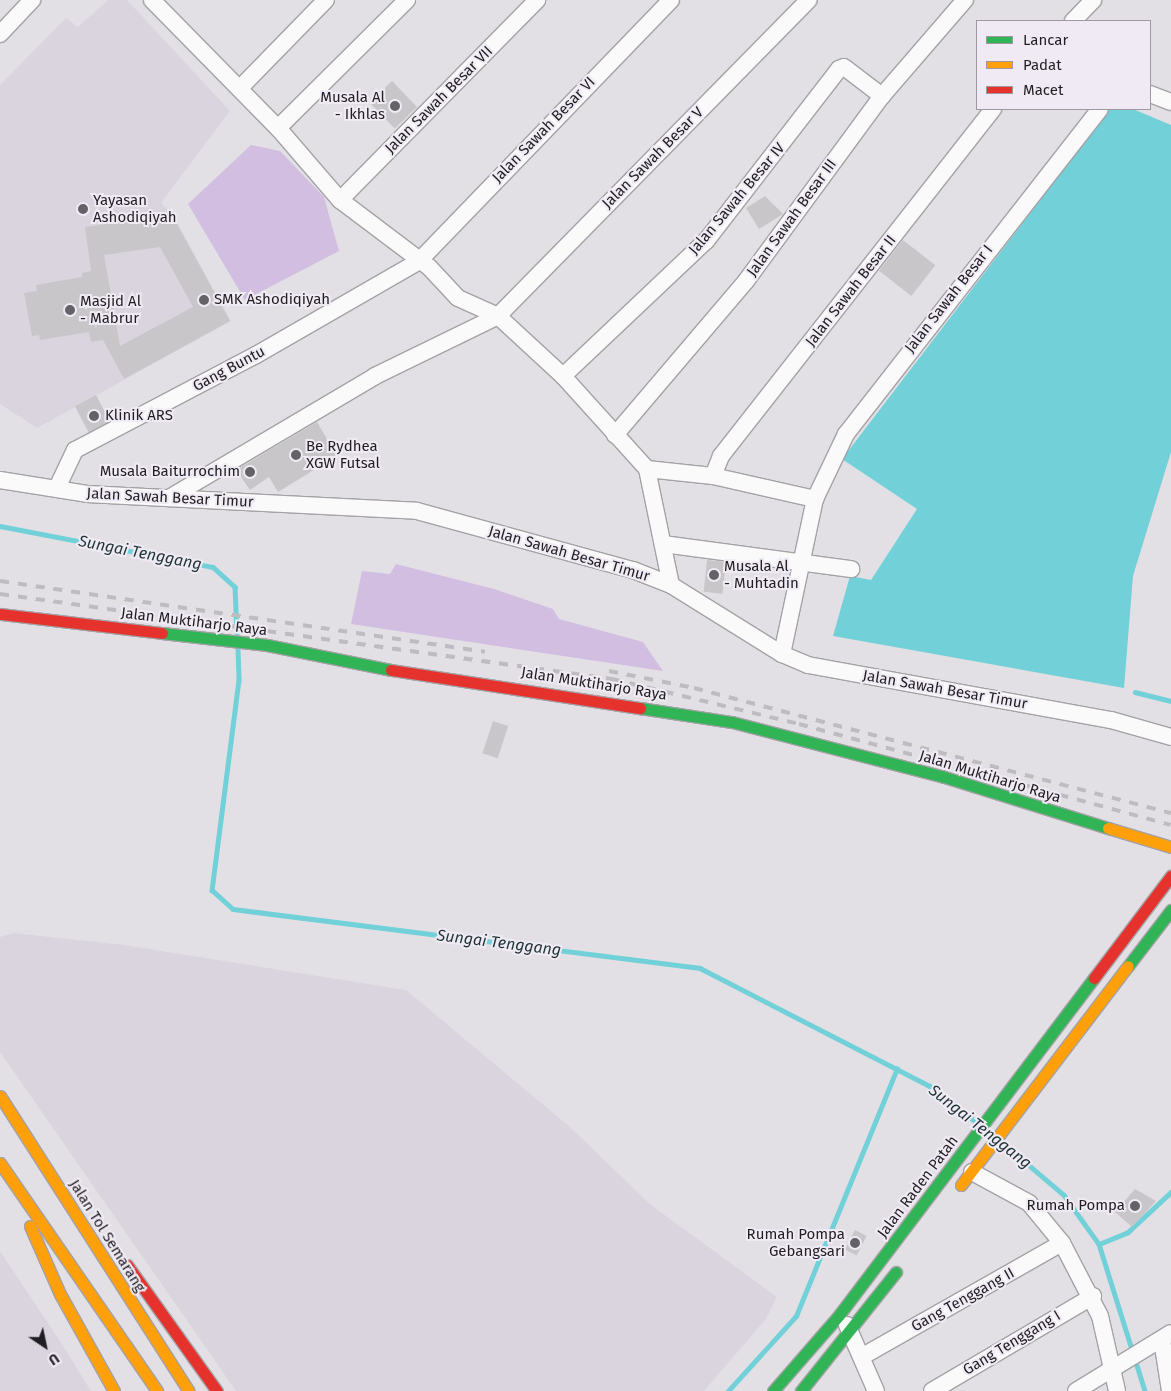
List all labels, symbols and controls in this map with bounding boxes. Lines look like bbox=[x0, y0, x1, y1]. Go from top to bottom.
legend bbox=[976, 20, 1151, 110]
text: Lancar bbox=[1023, 31, 1068, 49]
street label: Jalan Sawah Besar VII bbox=[381, 42, 497, 158]
text: Padat bbox=[1023, 56, 1062, 74]
street label: Jalan Sawah Besar VI bbox=[489, 73, 599, 187]
text: Macet bbox=[1023, 81, 1063, 99]
place label: Musala Al - Ikhlas bbox=[320, 88, 385, 123]
marker: Musala Al - Ikhlas bbox=[389, 100, 401, 112]
street label: Jalan Sawah Besar V bbox=[599, 104, 707, 212]
street label: Jalan Sawah Besar IV bbox=[685, 139, 789, 259]
street label: Jalan Sawah Besar III bbox=[743, 156, 841, 280]
place label: Yayasan Ashodiqiyah bbox=[93, 191, 177, 226]
marker: Yayasan Ashodiqiyah bbox=[77, 203, 89, 215]
street label: Jalan Sawah Besar II bbox=[802, 232, 900, 350]
street label: Jalan Sawah Besar I bbox=[901, 241, 997, 357]
place label: SMK Ashodiqiyah bbox=[214, 291, 330, 309]
place label: Masjid Al - Mabrur bbox=[80, 292, 141, 327]
marker: SMK Ashodiqiyah bbox=[198, 294, 210, 306]
marker: Masjid Al - Mabrur bbox=[64, 304, 76, 316]
street label: Gang Buntu bbox=[190, 343, 268, 395]
place label: Klinik ARS bbox=[105, 407, 173, 425]
marker: Klinik ARS bbox=[87, 409, 101, 423]
place label: Be Rydhea XGW Futsal bbox=[306, 437, 380, 472]
marker: Be Rydhea XGW Futsal bbox=[290, 449, 302, 461]
place label: Musala Baiturrochim bbox=[100, 463, 240, 481]
marker: Musala Baiturrochim bbox=[244, 466, 256, 478]
street label: Jalan Sawah Besar Timur bbox=[86, 485, 254, 511]
street label: Jalan Sawah Besar Timur bbox=[486, 522, 652, 586]
water label: Sungai Tenggang bbox=[77, 532, 203, 574]
place label: Musala Al - Muhtadin bbox=[724, 557, 799, 592]
marker: Musala Al - Muhtadin bbox=[708, 569, 720, 581]
street label: Jalan Muktiharjo Raya bbox=[120, 604, 268, 640]
street label: Jalan Muktiharjo Raya bbox=[520, 664, 668, 704]
street label: Jalan Sawah Besar Timur bbox=[861, 667, 1029, 713]
street label: Jalan Muktiharjo Raya bbox=[917, 747, 1063, 807]
water label: Sungai Tenggang bbox=[436, 926, 562, 960]
water label: Sungai Tenggang bbox=[925, 1081, 1035, 1173]
street label: Jalan Raden Patah bbox=[874, 1132, 962, 1242]
street label: Jalan Tol Semarang bbox=[65, 1176, 149, 1296]
place label: Rumah Pompa bbox=[1027, 1197, 1125, 1215]
marker: Rumah Pompa bbox=[1129, 1200, 1141, 1212]
place label: Rumah Pompa Gebangsari bbox=[747, 1225, 845, 1260]
marker: Rumah Pompa Gebangsari bbox=[849, 1237, 861, 1249]
street label: Gang Tenggang II bbox=[908, 1264, 1018, 1336]
street label: Gang Tenggang I bbox=[960, 1307, 1064, 1379]
north arrow bbox=[20, 1321, 70, 1371]
text: U bbox=[45, 1349, 62, 1368]

